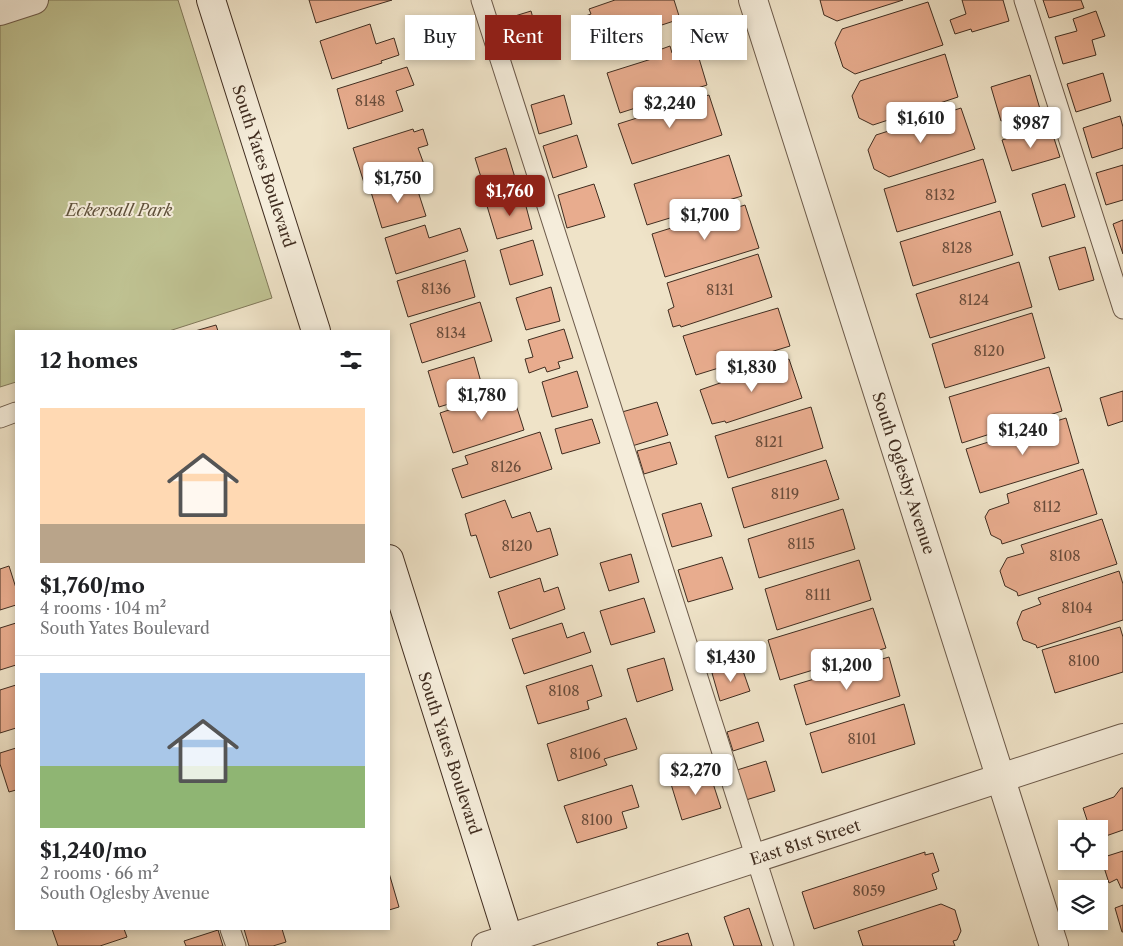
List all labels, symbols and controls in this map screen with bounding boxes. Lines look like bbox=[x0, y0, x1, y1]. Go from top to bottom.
chip: Buy bbox=[405, 15, 475, 60]
chip: Rent bbox=[485, 15, 561, 60]
chip: Filters bbox=[571, 15, 662, 60]
chip: New bbox=[672, 15, 747, 60]
street label: South Yates Boulevard bbox=[228, 82, 300, 250]
pin: $2,240 bbox=[629, 86, 711, 129]
house number: 8148 bbox=[355, 92, 385, 110]
text: $2,240 bbox=[644, 93, 696, 113]
pin: $1,610 bbox=[880, 102, 962, 144]
pin: $987 bbox=[1001, 106, 1061, 149]
text: $1,610 bbox=[897, 108, 945, 128]
text: $987 bbox=[1013, 113, 1049, 133]
pin: $1,750 bbox=[357, 162, 439, 204]
text: $1,750 bbox=[374, 168, 422, 188]
pin: $1,760 bbox=[469, 174, 551, 217]
text: $1,760 bbox=[486, 181, 534, 201]
house number: 8132 bbox=[925, 186, 955, 204]
pin: $1,700 bbox=[664, 198, 746, 241]
park label: Eckersall Park bbox=[64, 200, 173, 220]
text: $1,700 bbox=[680, 205, 730, 225]
house number: 8128 bbox=[942, 239, 972, 257]
house number: 8136 bbox=[421, 280, 451, 298]
house number: 8131 bbox=[706, 281, 734, 299]
house number: 8124 bbox=[959, 291, 989, 309]
house number: 8134 bbox=[436, 324, 466, 342]
house number: 8120 bbox=[973, 342, 1005, 360]
icon: filters bbox=[337, 346, 365, 374]
text: 12 homes bbox=[40, 348, 138, 373]
pin: $1,830 bbox=[711, 350, 793, 393]
text: $1,830 bbox=[727, 357, 777, 377]
pin: $1,780 bbox=[441, 378, 523, 421]
text: $1,780 bbox=[458, 385, 506, 405]
street label: South Oglesby Avenue bbox=[868, 389, 940, 557]
pin: $1,240 bbox=[982, 414, 1064, 456]
text: $1,240 bbox=[998, 420, 1048, 440]
house number: 8121 bbox=[755, 433, 783, 451]
icon: home bbox=[158, 440, 248, 530]
house number: 8126 bbox=[491, 458, 521, 476]
house number: 8119 bbox=[771, 485, 799, 503]
house number: 8112 bbox=[1033, 498, 1061, 516]
house number: 8115 bbox=[787, 535, 815, 553]
house number: 8120 bbox=[501, 537, 533, 555]
house number: 8108 bbox=[1049, 547, 1081, 565]
text: $1,760/mo bbox=[40, 573, 145, 598]
house number: 8111 bbox=[805, 586, 831, 604]
text: 4 rooms · 104 m² bbox=[40, 598, 166, 618]
house number: 8104 bbox=[1061, 599, 1093, 617]
text: South Yates Boulevard bbox=[40, 618, 210, 638]
pin: $1,430 bbox=[690, 640, 772, 683]
text: $1,430 bbox=[706, 647, 756, 667]
pin: $1,200 bbox=[806, 648, 888, 691]
house number: 8100 bbox=[1068, 652, 1100, 670]
text: $1,200 bbox=[822, 655, 872, 675]
street label: South Yates Boulevard bbox=[414, 669, 486, 837]
house number: 8108 bbox=[548, 682, 580, 700]
icon: home bbox=[158, 706, 248, 796]
house number: 8101 bbox=[848, 730, 877, 748]
house number: 8106 bbox=[569, 745, 601, 763]
pin: $2,270 bbox=[655, 754, 737, 796]
text: $2,270 bbox=[671, 760, 721, 780]
house number: 8100 bbox=[581, 811, 613, 829]
street label: East 81st Street bbox=[747, 815, 863, 869]
map controls bbox=[1058, 820, 1108, 930]
button: locate bbox=[1058, 820, 1108, 870]
text: $1,240/mo bbox=[40, 838, 147, 863]
text: 2 rooms · 66 m² bbox=[40, 863, 159, 883]
button: layers bbox=[1058, 880, 1108, 930]
house number: 8059 bbox=[853, 882, 885, 900]
text: South Oglesby Avenue bbox=[40, 883, 210, 903]

